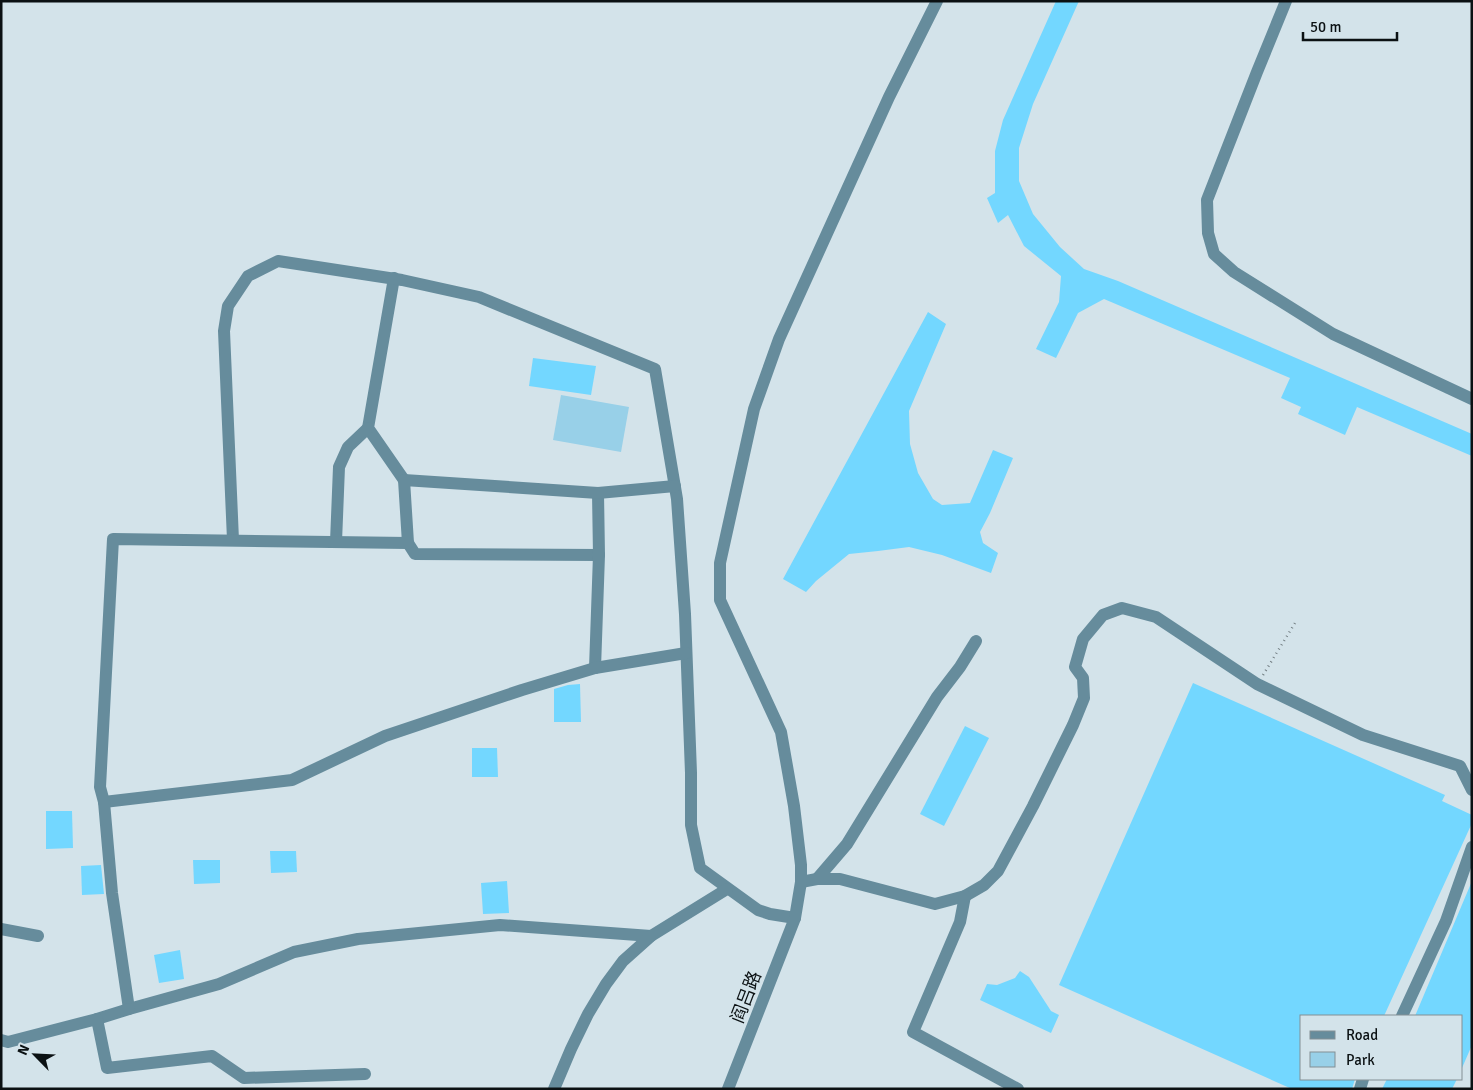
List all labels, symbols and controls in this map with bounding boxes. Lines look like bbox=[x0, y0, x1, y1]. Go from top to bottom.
scale bar bbox=[1303, 10, 1397, 42]
text: 50 m bbox=[1310, 18, 1341, 36]
street label: 阎吕路 bbox=[726, 968, 766, 1026]
legend bbox=[1300, 1015, 1463, 1080]
text: Road bbox=[1346, 1026, 1378, 1044]
north arrow bbox=[10, 1030, 60, 1080]
text: N bbox=[14, 1042, 33, 1058]
text: Park bbox=[1346, 1051, 1375, 1069]

